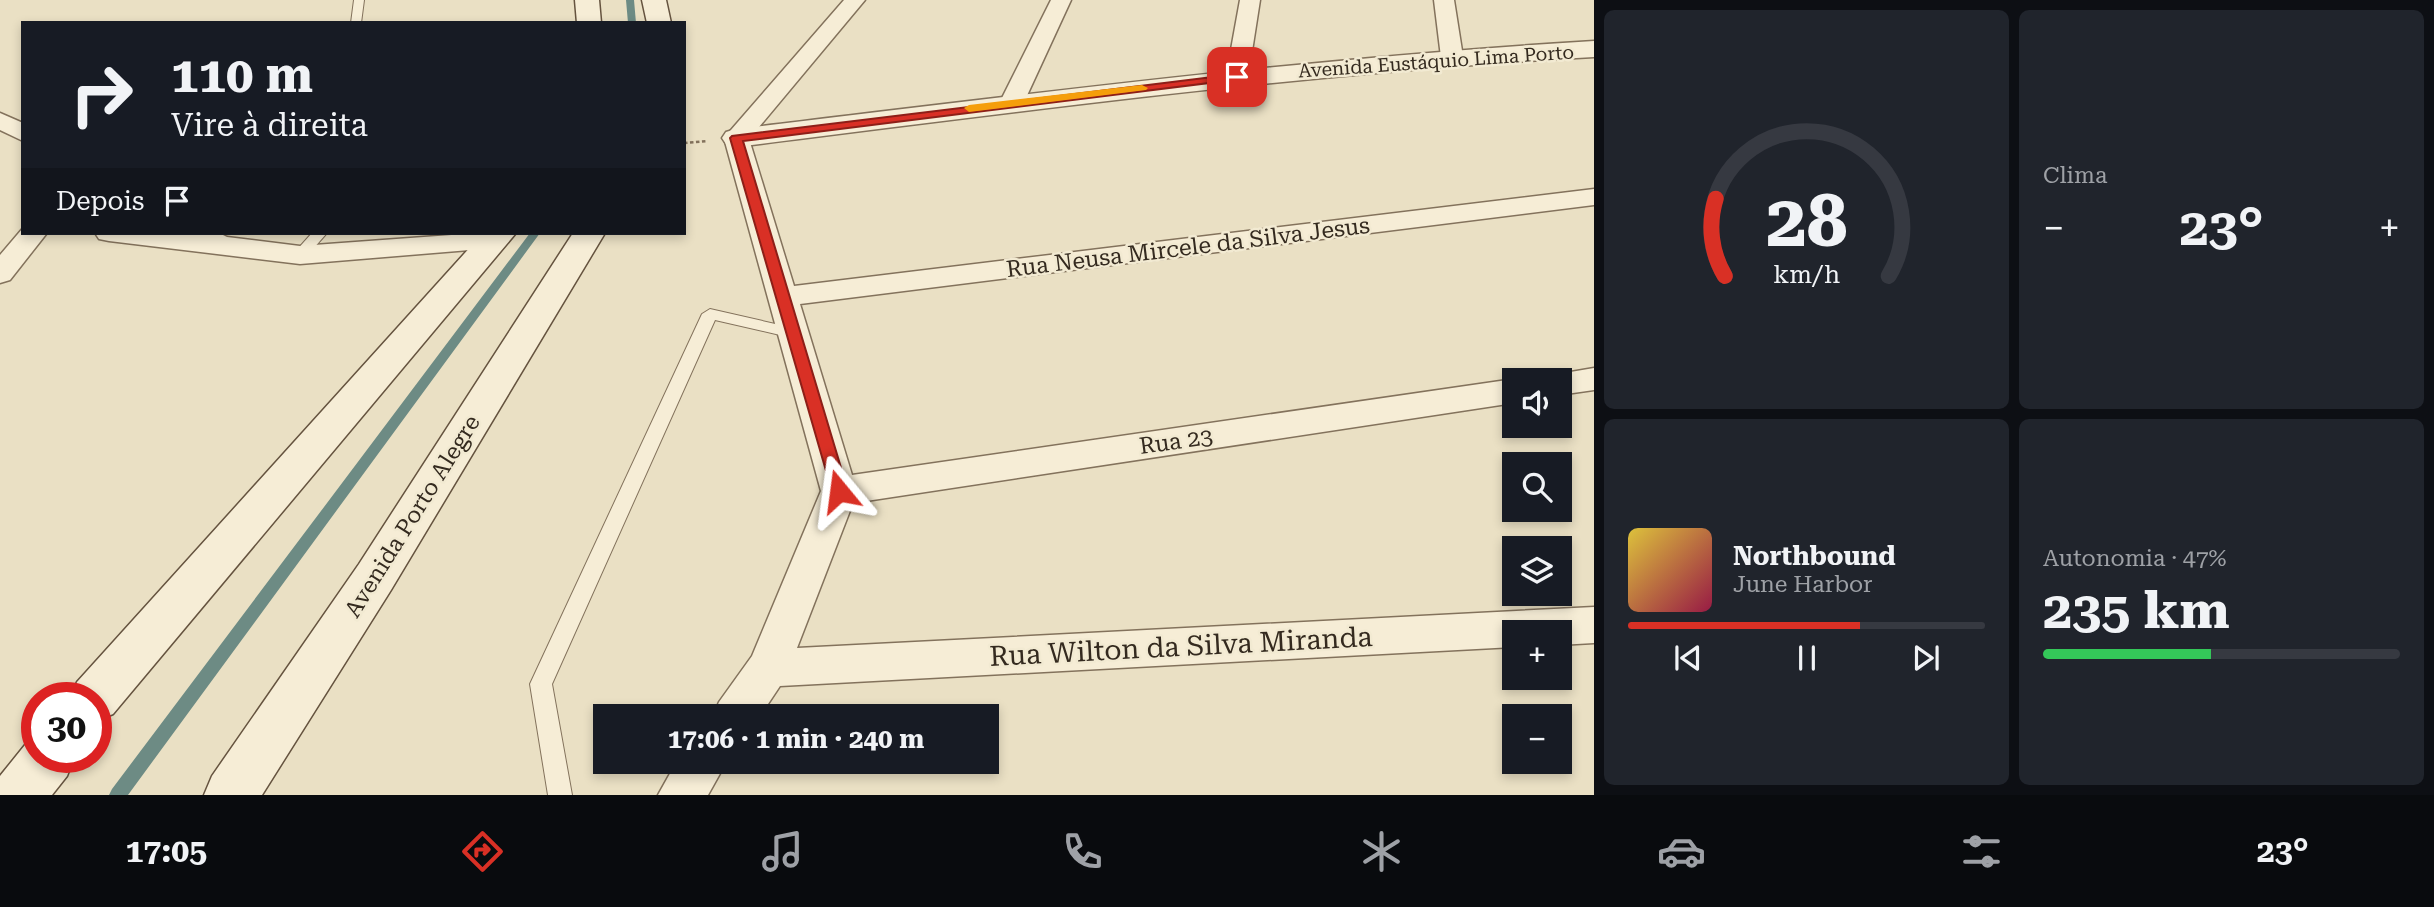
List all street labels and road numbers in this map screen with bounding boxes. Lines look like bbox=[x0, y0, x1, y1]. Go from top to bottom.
street label: Avenida Eustáquio Lima Porto bbox=[1297, 40, 1575, 83]
street label: Rua Neusa Mircele da Silva Jesus bbox=[1005, 212, 1371, 283]
street label: Avenida Porto Alegre bbox=[339, 410, 486, 622]
street label: Rua 23 bbox=[1138, 423, 1215, 460]
street label: Rua Wilton da Silva Miranda bbox=[989, 620, 1373, 673]

